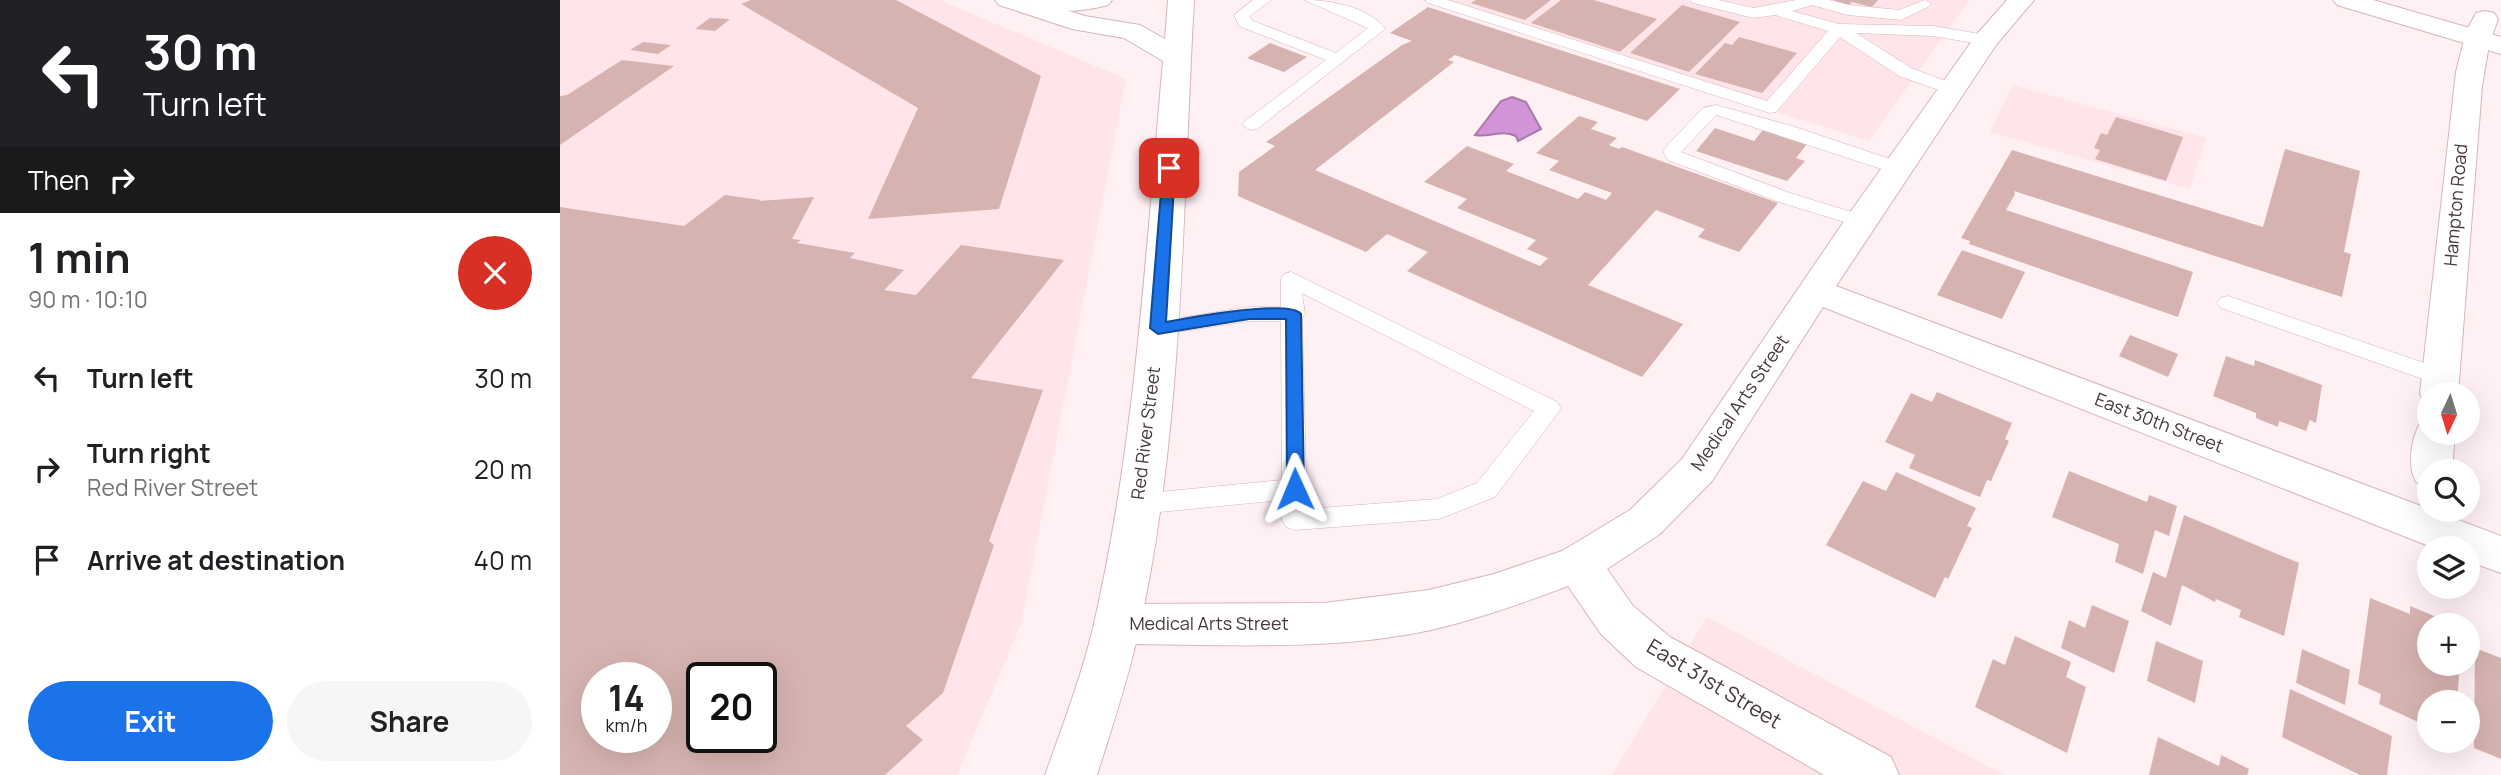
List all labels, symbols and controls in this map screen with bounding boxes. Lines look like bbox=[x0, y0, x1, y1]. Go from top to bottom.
text: 30 m bbox=[143, 18, 258, 85]
icon: left bbox=[28, 28, 119, 119]
text: Turn left bbox=[143, 82, 267, 126]
pin bbox=[1139, 138, 1199, 198]
street label: Hampton Road bbox=[2438, 143, 2472, 267]
icon: arrive bbox=[1150, 149, 1188, 187]
icon: right bbox=[103, 161, 141, 199]
text: Then bbox=[28, 162, 89, 198]
text: 1 min bbox=[28, 228, 131, 286]
button: close bbox=[458, 236, 532, 310]
text: 90 m · 10:10 bbox=[28, 283, 148, 315]
street label: Medical Arts Street bbox=[1685, 330, 1794, 475]
icon: left bbox=[28, 359, 66, 397]
text: Turn left bbox=[87, 360, 194, 396]
text: 30 m bbox=[475, 360, 532, 396]
street label: Red River Street bbox=[1125, 365, 1165, 501]
north arrow bbox=[2417, 382, 2480, 444]
map controls bbox=[2417, 382, 2480, 753]
street label: East 30th Street bbox=[2092, 387, 2227, 458]
text: Turn right bbox=[87, 435, 211, 471]
icon: right bbox=[28, 450, 66, 488]
text: 20 m bbox=[474, 451, 532, 487]
position arrow bbox=[1258, 452, 1332, 526]
button: search bbox=[2417, 459, 2480, 522]
text: Red River Street bbox=[87, 471, 258, 503]
button: layers bbox=[2417, 536, 2480, 599]
icon: arrive bbox=[28, 541, 66, 579]
text: Arrive at destination bbox=[87, 542, 345, 578]
text: 40 m bbox=[474, 542, 532, 578]
street label: Medical Arts Street bbox=[1129, 611, 1289, 635]
button: + bbox=[2417, 613, 2480, 676]
street label: East 31st Street bbox=[1642, 632, 1787, 734]
speed limit sign: 20 bbox=[686, 662, 777, 753]
text: 14 bbox=[608, 674, 645, 722]
button: Exit bbox=[28, 681, 273, 761]
button: Share bbox=[287, 681, 532, 761]
button: − bbox=[2417, 690, 2480, 753]
text: km/h bbox=[606, 713, 647, 737]

